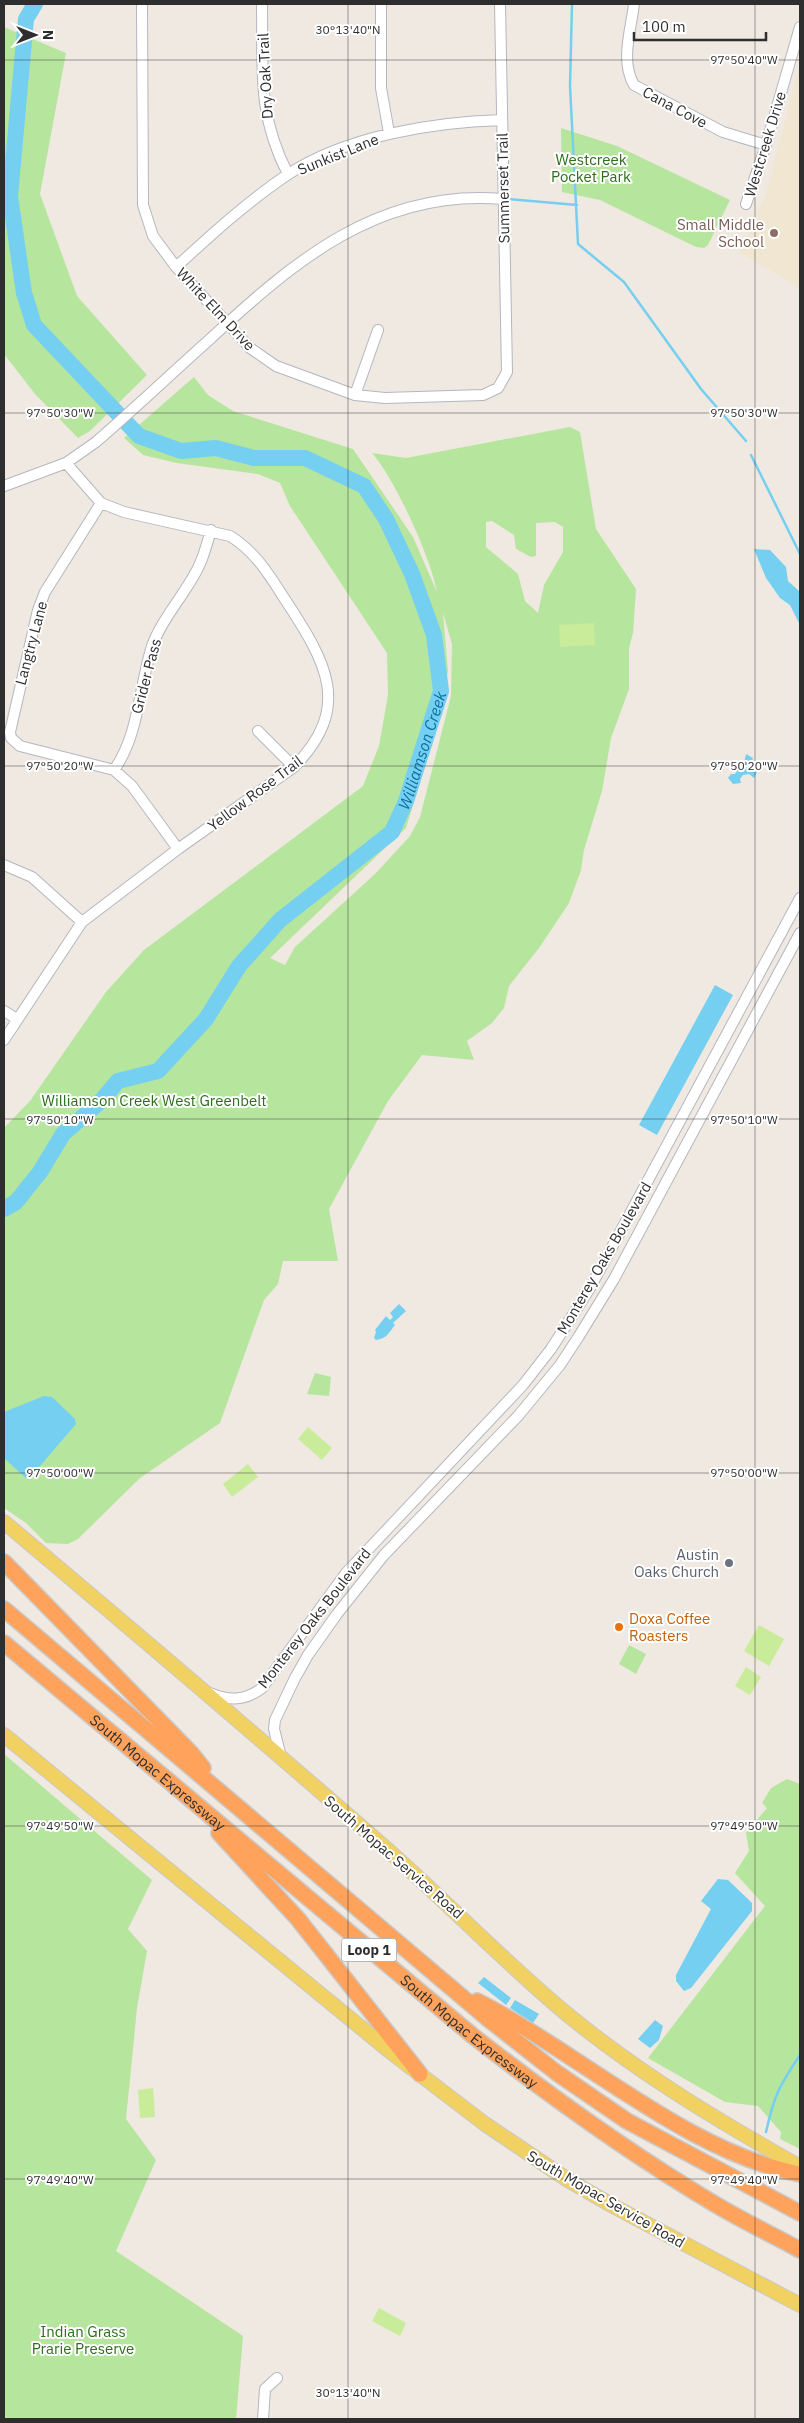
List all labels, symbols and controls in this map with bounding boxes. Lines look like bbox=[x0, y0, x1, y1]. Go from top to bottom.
north arrow bbox=[10, 10, 60, 60]
scale bar bbox=[634, 10, 766, 42]
text: 100 m bbox=[642, 17, 686, 36]
text: 30°13'40"N bbox=[315, 22, 381, 37]
text: N bbox=[39, 30, 57, 40]
street label: Dry Oak Trail bbox=[253, 33, 277, 119]
text: 97°50'40"W bbox=[710, 52, 778, 67]
street label: Cana Cove bbox=[639, 82, 711, 132]
street label: Westcreek Drive bbox=[740, 89, 790, 199]
street label: Sunkist Lane bbox=[295, 129, 381, 179]
street label: Summerset Trail bbox=[493, 132, 513, 244]
park label: Westcreek Pocket Park bbox=[551, 150, 631, 186]
place label: Small Middle School bbox=[677, 215, 764, 251]
marker: Small Middle School bbox=[768, 227, 780, 239]
street label: White Elm Drive bbox=[173, 263, 259, 355]
text: 97°50'30"W bbox=[26, 405, 94, 420]
text: 97°50'30"W bbox=[710, 405, 778, 420]
street label: Langtry Lane bbox=[11, 599, 51, 687]
street label: Grider Pass bbox=[127, 636, 165, 716]
water label: Williamson Creek bbox=[394, 688, 450, 813]
street label: Yellow Rose Trail bbox=[204, 751, 306, 835]
text: 97°50'20"W bbox=[26, 758, 94, 773]
text: 97°50'20"W bbox=[710, 758, 778, 773]
park label: Williamson Creek West Greenbelt bbox=[42, 1091, 266, 1110]
text: 97°50'10"W bbox=[26, 1112, 94, 1127]
text: 97°50'10"W bbox=[710, 1112, 778, 1127]
street label: Monterey Oaks Boulevard bbox=[553, 1178, 655, 1338]
text: 97°50'00"W bbox=[26, 1465, 94, 1480]
text: 97°50'00"W bbox=[710, 1465, 778, 1480]
street label: Monterey Oaks Boulevard bbox=[253, 1544, 375, 1692]
place label: Austin Oaks Church bbox=[634, 1545, 719, 1581]
marker: Austin Oaks Church bbox=[723, 1557, 735, 1569]
place label: Doxa Coffee Roasters bbox=[629, 1609, 710, 1645]
marker: Doxa Coffee Roasters bbox=[613, 1621, 625, 1633]
street label: South Mopac Expressway bbox=[86, 1710, 230, 1835]
street label: South Mopac Service Road bbox=[320, 1791, 468, 1923]
text: 97°49'50"W bbox=[26, 1818, 94, 1833]
text: 97°49'50"W bbox=[710, 1818, 778, 1833]
road number: Loop 1 bbox=[342, 1938, 396, 1962]
street label: South Mopac Expressway bbox=[397, 1970, 543, 2092]
street label: South Mopac Service Road bbox=[524, 2146, 688, 2252]
text: 97°49'40"W bbox=[26, 2172, 94, 2187]
text: 97°49'40"W bbox=[710, 2172, 778, 2187]
park label: Indian Grass Prarie Preserve bbox=[32, 2322, 134, 2358]
text: 30°13'40"N bbox=[315, 2385, 381, 2400]

